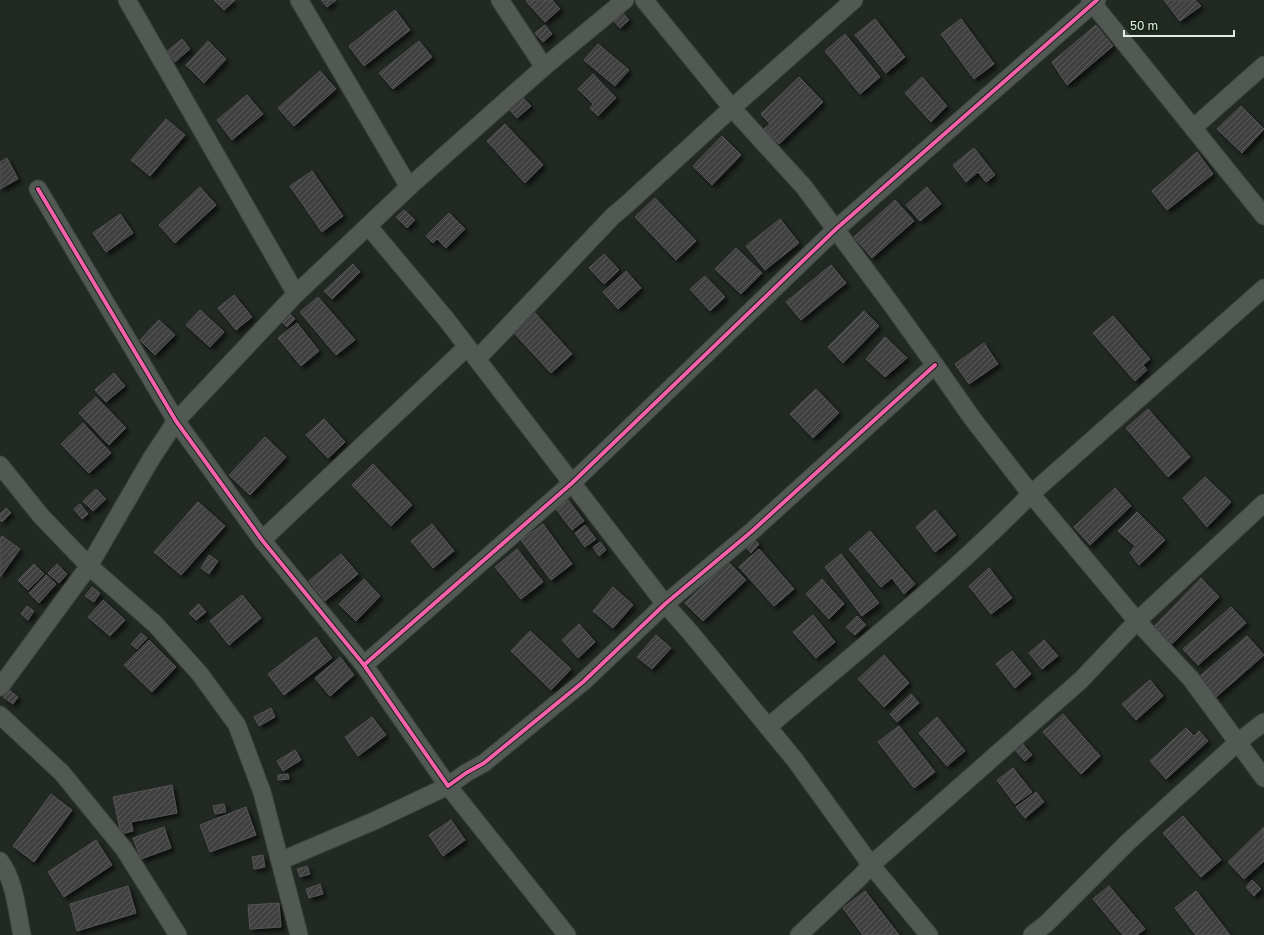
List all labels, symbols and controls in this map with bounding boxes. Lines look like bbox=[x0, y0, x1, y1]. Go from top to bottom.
scale bar bbox=[1124, 12, 1234, 38]
text: 50 m bbox=[1130, 18, 1158, 33]

